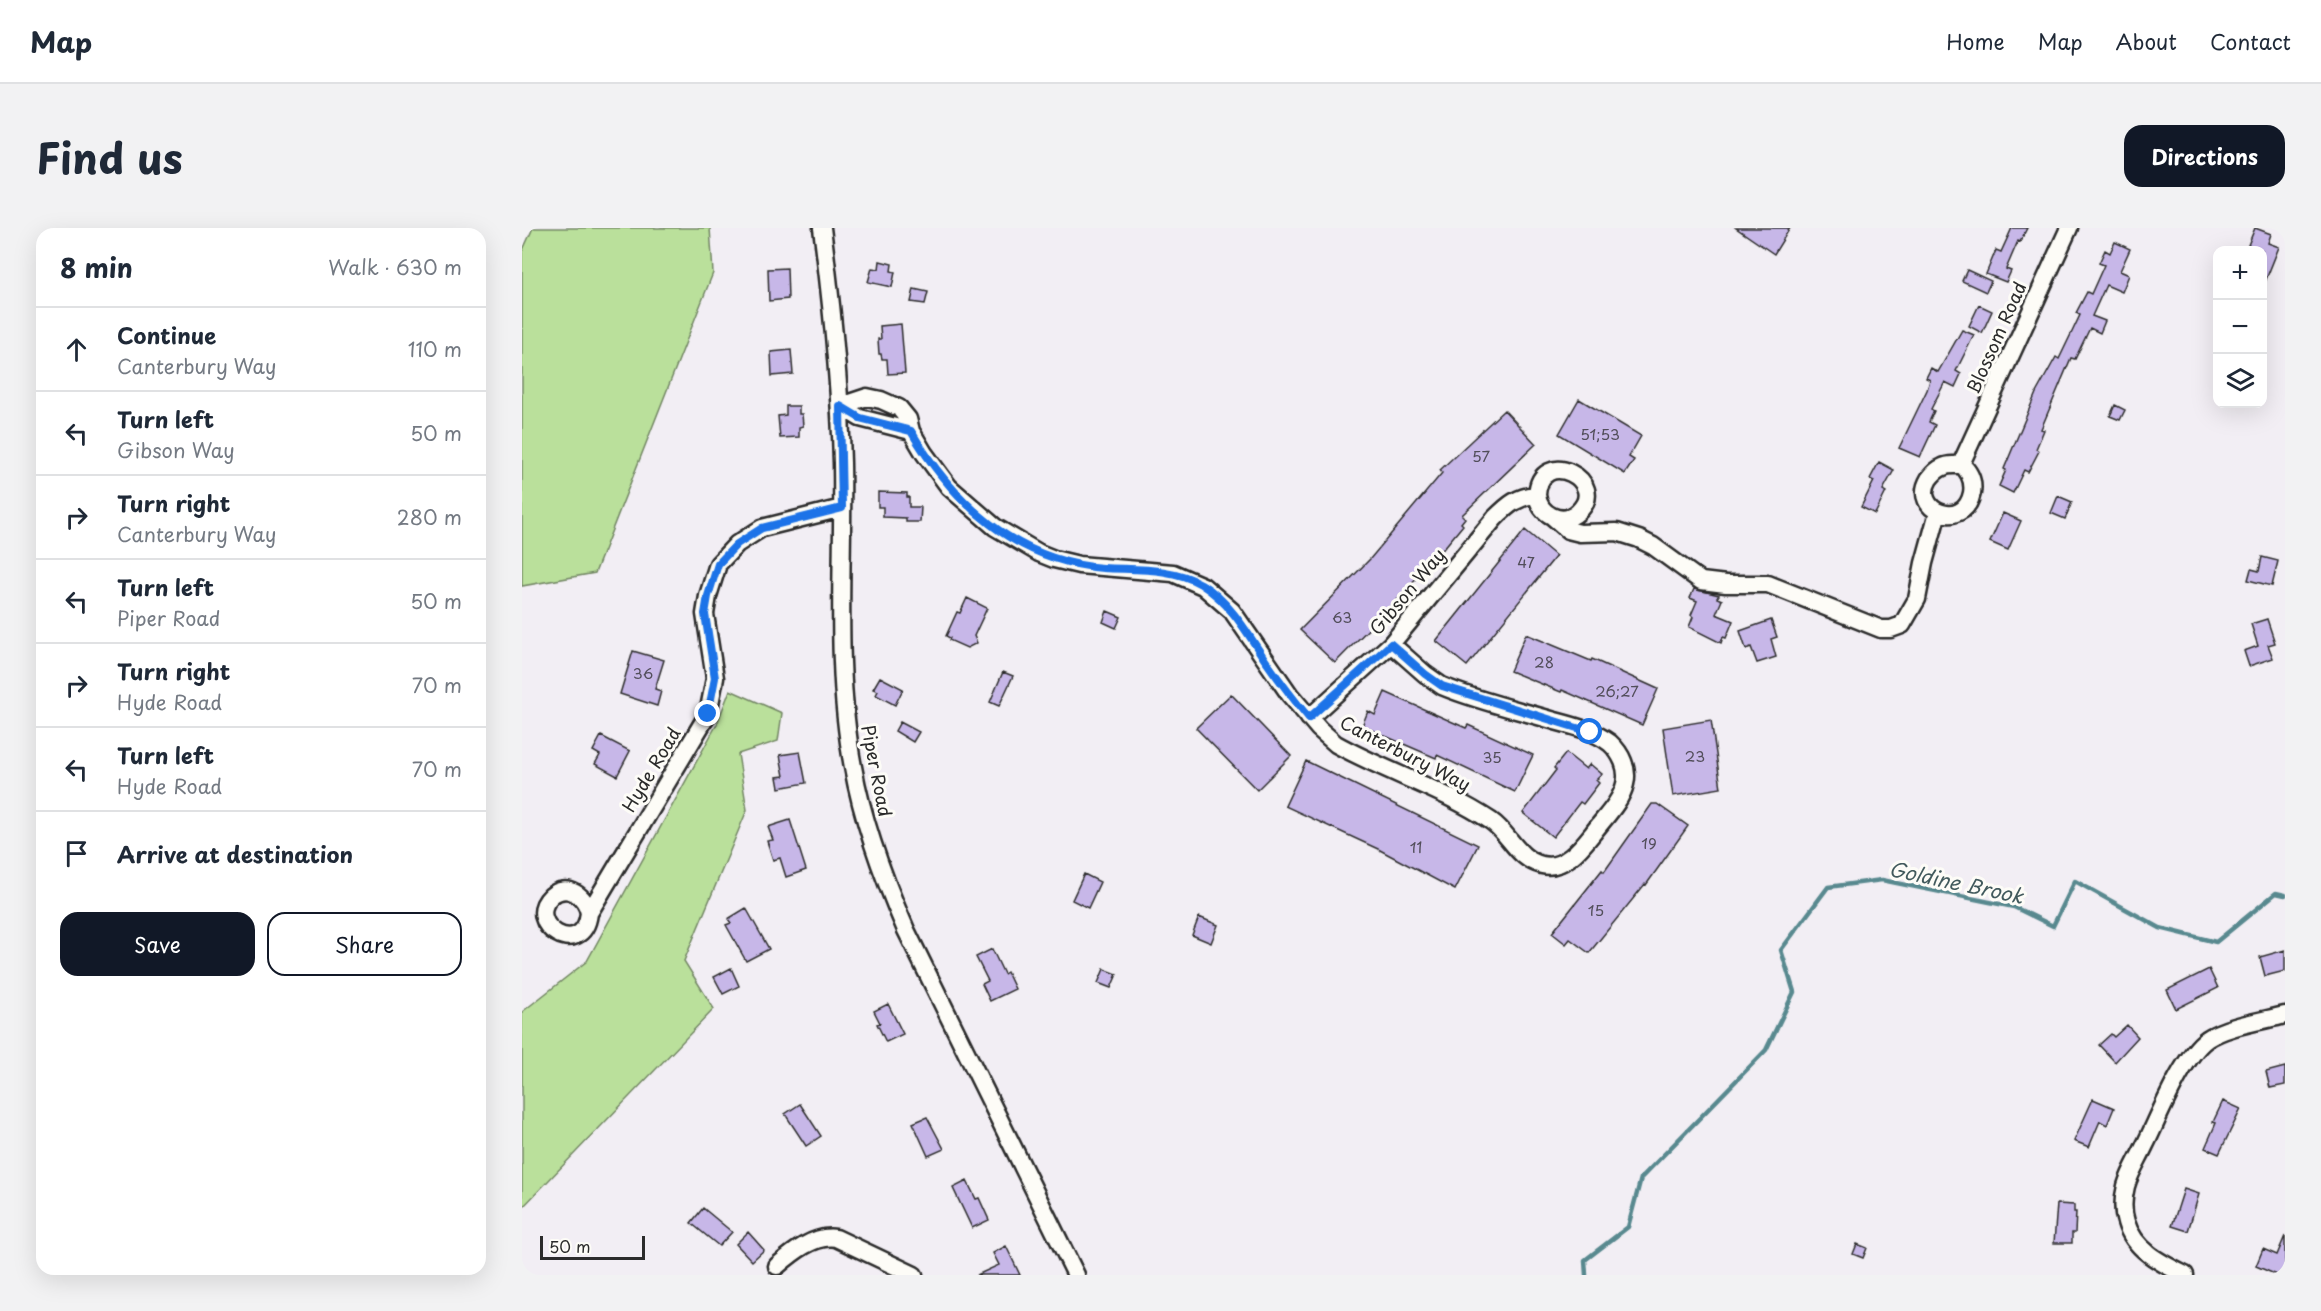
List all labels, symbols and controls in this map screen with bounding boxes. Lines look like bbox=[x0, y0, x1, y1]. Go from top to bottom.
text: Map bbox=[30, 20, 92, 63]
text: Home bbox=[1946, 25, 2005, 57]
text: Map bbox=[2038, 25, 2083, 57]
text: About bbox=[2116, 25, 2177, 57]
text: Contact bbox=[2210, 25, 2291, 57]
text: Find us bbox=[36, 125, 183, 188]
button: Directions bbox=[2124, 125, 2285, 187]
map controls bbox=[2213, 246, 2267, 408]
button: + bbox=[2213, 246, 2267, 300]
text: 8 min bbox=[60, 248, 133, 287]
text: Walk · 630 m bbox=[328, 252, 462, 282]
street label: Blossom Road bbox=[1959, 277, 2032, 398]
button: − bbox=[2213, 300, 2267, 354]
text: Continue bbox=[117, 318, 216, 351]
icon: ahead bbox=[60, 333, 93, 366]
text: 110 m bbox=[408, 334, 462, 364]
text: Canterbury Way bbox=[117, 351, 276, 381]
button: layers bbox=[2213, 354, 2267, 408]
text: Turn left bbox=[117, 402, 214, 435]
icon: left bbox=[60, 417, 93, 450]
text: 50 m bbox=[410, 418, 462, 448]
house number: 51;53 bbox=[1580, 422, 1620, 445]
text: Gibson Way bbox=[117, 435, 235, 465]
house number: 57 bbox=[1472, 444, 1490, 467]
text: Turn right bbox=[117, 486, 230, 519]
icon: right bbox=[60, 501, 93, 534]
text: 280 m bbox=[397, 502, 462, 532]
text: Canterbury Way bbox=[117, 519, 276, 549]
street label: Gibson Way bbox=[1362, 542, 1451, 640]
house number: 47 bbox=[1517, 550, 1535, 573]
text: Turn left bbox=[117, 570, 214, 603]
icon: left bbox=[60, 585, 93, 618]
text: 50 m bbox=[410, 586, 462, 616]
text: Piper Road bbox=[117, 603, 220, 633]
house number: 63 bbox=[1332, 605, 1352, 628]
house number: 28 bbox=[1534, 650, 1554, 673]
text: Turn right bbox=[117, 654, 230, 687]
house number: 36 bbox=[633, 661, 653, 684]
icon: right bbox=[60, 669, 93, 702]
text: 70 m bbox=[412, 670, 462, 700]
house number: 26;27 bbox=[1595, 679, 1639, 702]
text: Hyde Road bbox=[117, 687, 222, 717]
route end bbox=[694, 700, 720, 726]
street label: Canterbury Way bbox=[1336, 708, 1476, 797]
route start bbox=[1576, 718, 1602, 744]
street label: Hyde Road bbox=[615, 722, 687, 817]
street label: Piper Road bbox=[855, 722, 900, 819]
text: Turn left bbox=[117, 738, 214, 771]
house number: 23 bbox=[1685, 744, 1705, 767]
house number: 35 bbox=[1482, 745, 1502, 768]
icon: left bbox=[60, 753, 93, 786]
text: 70 m bbox=[412, 754, 462, 784]
text: Hyde Road bbox=[117, 771, 222, 801]
house number: 19 bbox=[1641, 831, 1657, 854]
house number: 11 bbox=[1410, 835, 1422, 858]
icon: arrive bbox=[60, 837, 93, 870]
text: Arrive at destination bbox=[117, 837, 353, 870]
water label: Goldine Brook bbox=[1886, 853, 2028, 911]
house number: 15 bbox=[1588, 898, 1604, 921]
button: Save bbox=[60, 912, 255, 976]
button: Share bbox=[267, 912, 462, 976]
scale bar bbox=[540, 1233, 645, 1260]
text: 50 m bbox=[549, 1234, 590, 1258]

